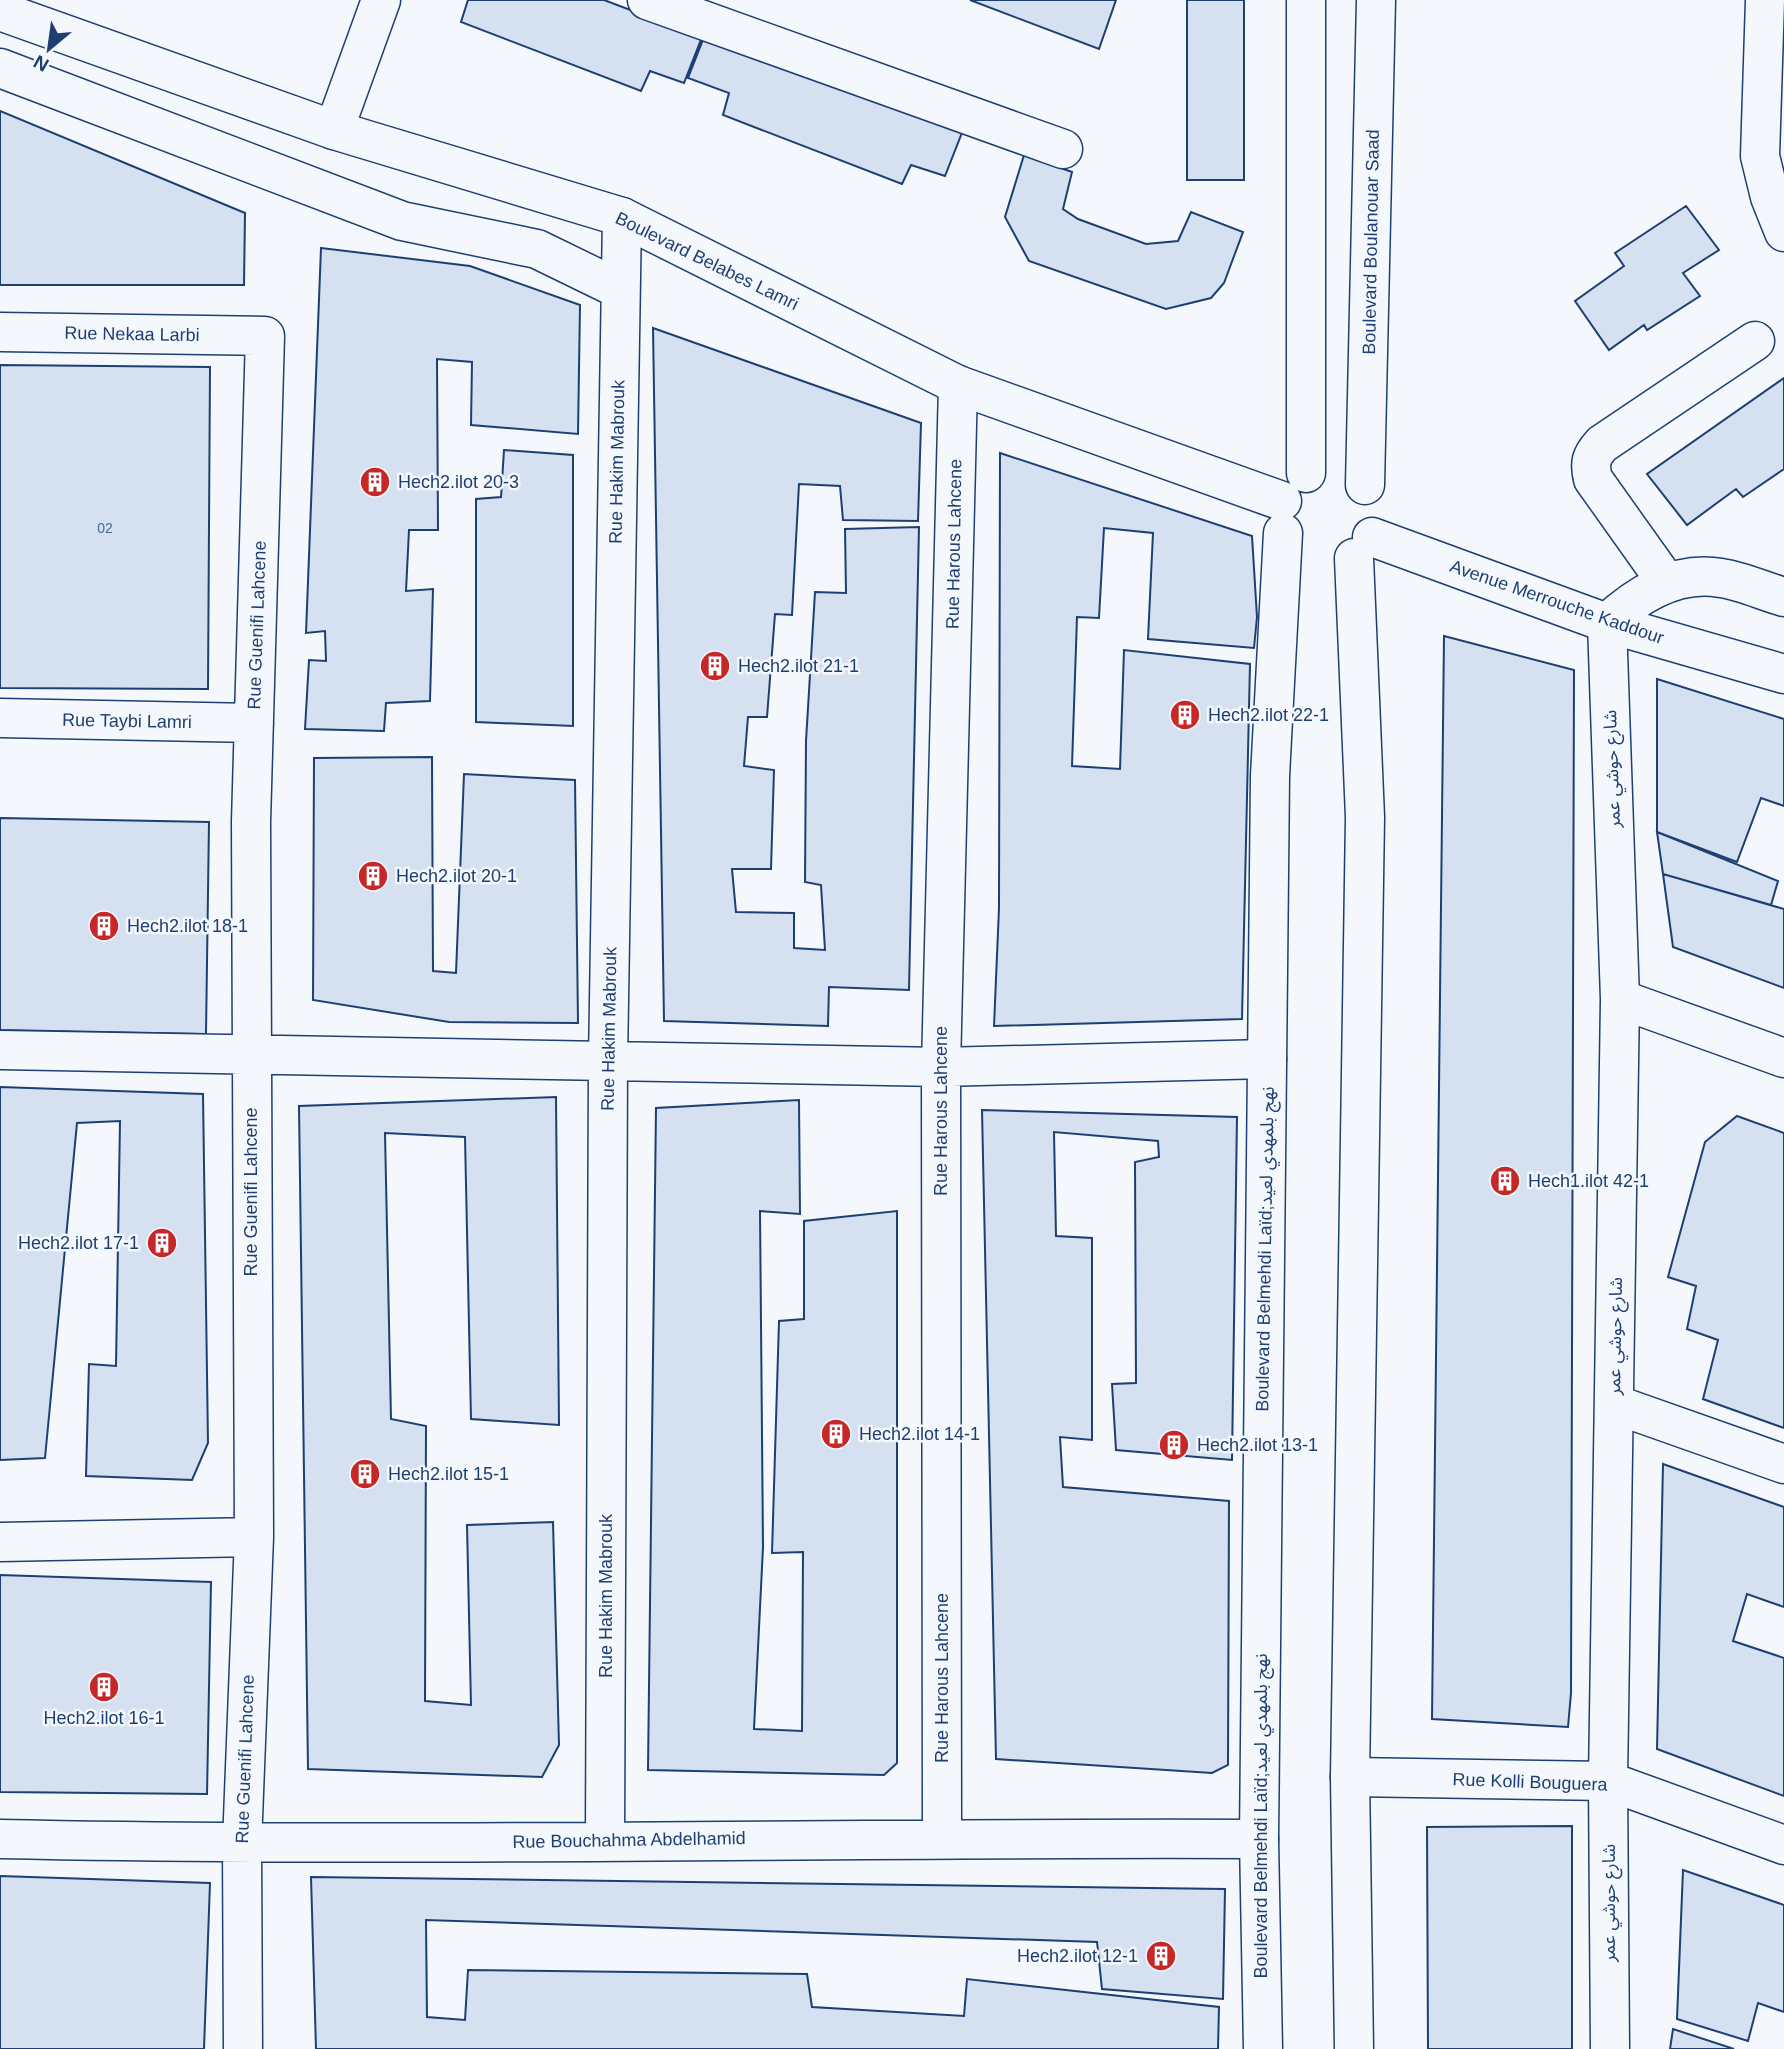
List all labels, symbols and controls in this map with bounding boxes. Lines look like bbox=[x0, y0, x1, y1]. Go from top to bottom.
north arrow bbox=[14, 14, 84, 84]
text: N bbox=[30, 51, 52, 76]
street label: Boulevard Boulanouar Saad bbox=[1359, 129, 1383, 355]
street label: Boulevard Belabes Lamri bbox=[612, 208, 802, 314]
street label: Rue Nekaa Larbi bbox=[64, 323, 200, 345]
street label: Rue Hakim Mabrouk bbox=[606, 379, 628, 544]
street label: Rue Harous Lahcene bbox=[943, 459, 965, 629]
building icon: Hech2.ilot 20-3 bbox=[358, 465, 392, 499]
place label: Hech2.ilot 20-3 bbox=[398, 472, 519, 492]
house number: 02 bbox=[97, 520, 113, 536]
street label: Rue Guenifi Lahcene bbox=[244, 540, 270, 710]
street label: Avenue Merrouche Kaddour bbox=[1447, 556, 1667, 648]
building icon: Hech2.ilot 21-1 bbox=[698, 649, 732, 683]
place label: Hech2.ilot 21-1 bbox=[738, 656, 859, 676]
building icon: Hech2.ilot 22-1 bbox=[1168, 698, 1202, 732]
place label: Hech2.ilot 22-1 bbox=[1208, 705, 1329, 725]
street label: شارع حوشي عمر bbox=[1600, 709, 1628, 829]
street label: Rue Taybi Lamri bbox=[62, 710, 192, 732]
building icon: Hech2.ilot 20-1 bbox=[356, 859, 390, 893]
place label: Hech2.ilot 20-1 bbox=[396, 866, 517, 886]
building icon: Hech2.ilot 18-1 bbox=[87, 909, 121, 943]
place label: Hech2.ilot 18-1 bbox=[127, 916, 248, 936]
street label: Rue Hakim Mabrouk bbox=[598, 946, 620, 1111]
street label: Rue Harous Lahcene bbox=[931, 1026, 951, 1196]
street label: Boulevard Belmehdi Laïd;نهج بلمهدي لعيد bbox=[1252, 1086, 1281, 1412]
street label: Rue Guenifi Lahcene bbox=[241, 1107, 261, 1277]
building icon: Hech1.ilot 42-1 bbox=[1488, 1164, 1522, 1198]
place label: Hech1.ilot 42-1 bbox=[1528, 1171, 1649, 1191]
building icon: Hech2.ilot 17-1 bbox=[145, 1226, 179, 1260]
place label: Hech2.ilot 17-1 bbox=[18, 1233, 139, 1253]
street label: شارع حوشي عمر bbox=[1604, 1277, 1630, 1396]
building icon: Hech2.ilot 14-1 bbox=[819, 1417, 853, 1451]
place label: Hech2.ilot 14-1 bbox=[859, 1424, 980, 1444]
building icon: Hech2.ilot 13-1 bbox=[1157, 1428, 1191, 1462]
place label: Hech2.ilot 13-1 bbox=[1197, 1435, 1318, 1455]
building icon: Hech2.ilot 15-1 bbox=[348, 1457, 382, 1491]
place label: Hech2.ilot 15-1 bbox=[388, 1464, 509, 1484]
street label: Rue Hakim Mabrouk bbox=[596, 1513, 616, 1678]
street label: Rue Harous Lahcene bbox=[932, 1593, 952, 1763]
street label: Boulevard Belmehdi Laïd;نهج بلمهدي لعيد bbox=[1251, 1653, 1274, 1979]
building icon: Hech2.ilot 16-1 bbox=[87, 1670, 121, 1704]
street label: Rue Guenifi Lahcene bbox=[232, 1674, 258, 1844]
place label: Hech2.ilot 16-1 bbox=[43, 1708, 165, 1728]
street label: Rue Kolli Bouguera bbox=[1452, 1769, 1609, 1795]
street label: Rue Bouchahma Abdelhamid bbox=[512, 1828, 746, 1852]
street label: شارع حوشي عمر bbox=[1599, 1844, 1623, 1963]
building icon: Hech2.ilot 12-1 bbox=[1144, 1939, 1178, 1973]
place label: Hech2.ilot 12-1 bbox=[1017, 1946, 1138, 1966]

